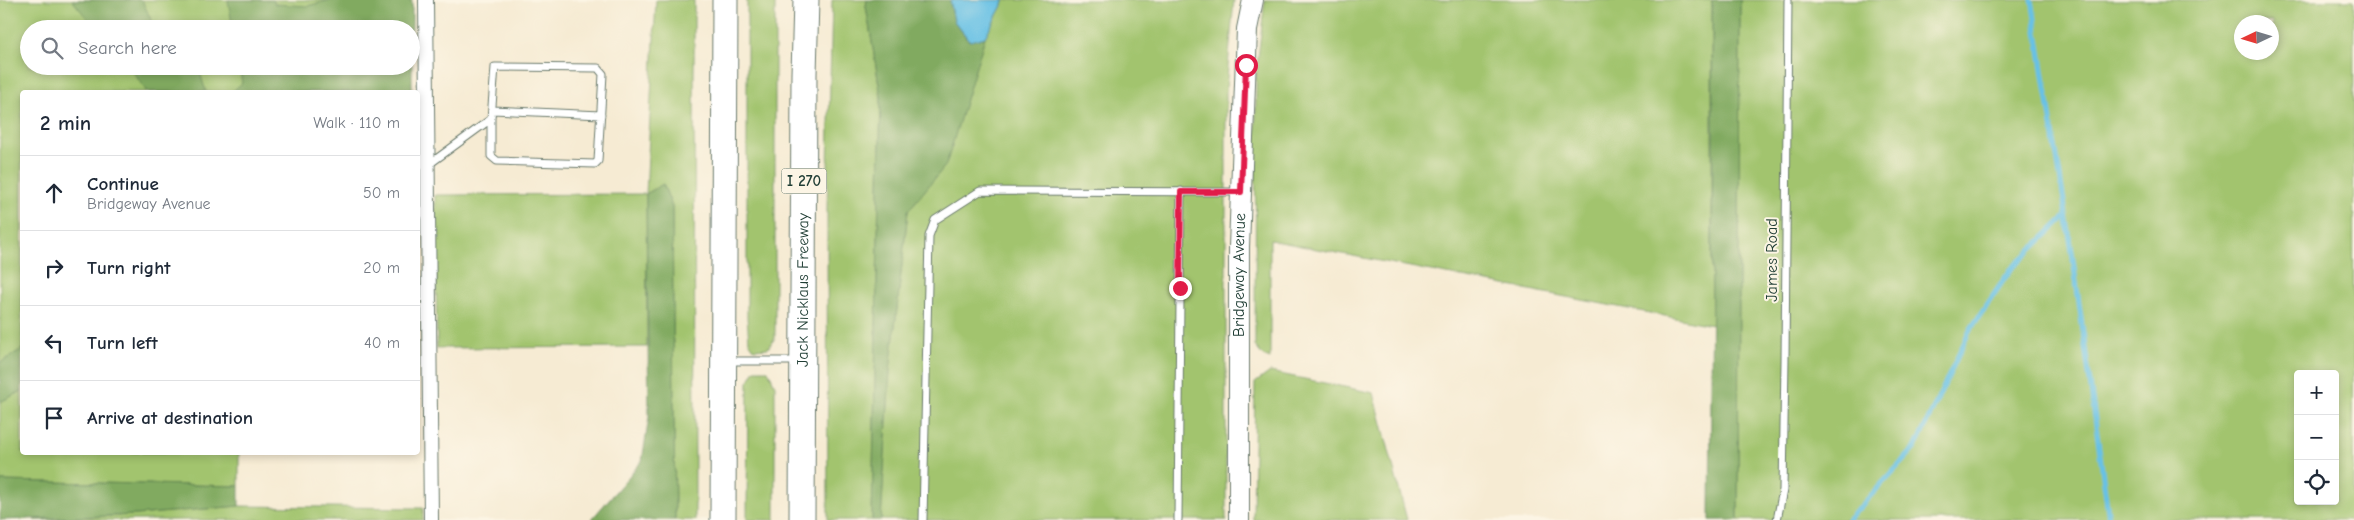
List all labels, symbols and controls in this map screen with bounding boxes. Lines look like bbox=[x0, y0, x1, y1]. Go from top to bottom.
north arrow bbox=[2234, 15, 2279, 60]
search box bbox=[20, 20, 420, 75]
icon: search bbox=[38, 34, 66, 62]
text: Search here bbox=[78, 37, 177, 59]
route start bbox=[1235, 54, 1258, 77]
text: 2 min bbox=[40, 111, 91, 135]
text: Walk · 110 m bbox=[313, 114, 400, 132]
road number: I 270 bbox=[782, 168, 826, 194]
text: Continue bbox=[87, 173, 159, 195]
icon: ahead bbox=[40, 179, 68, 207]
text: 50 m bbox=[363, 184, 400, 202]
text: Bridgeway Avenue bbox=[87, 195, 211, 213]
street label: Jack Nicklaus Freeway bbox=[794, 212, 812, 367]
street label: Bridgeway Avenue bbox=[1230, 213, 1249, 337]
street label: James Road bbox=[1763, 218, 1781, 302]
icon: right bbox=[40, 254, 68, 282]
text: Turn right bbox=[87, 257, 171, 279]
text: 20 m bbox=[363, 259, 400, 277]
route end bbox=[1169, 277, 1192, 300]
icon: left bbox=[40, 329, 68, 357]
text: Turn left bbox=[87, 332, 158, 354]
text: 40 m bbox=[364, 334, 400, 352]
map controls bbox=[2294, 370, 2339, 505]
button: + bbox=[2294, 370, 2339, 415]
icon: arrive bbox=[40, 404, 68, 432]
text: Arrive at destination bbox=[87, 407, 253, 429]
button: − bbox=[2294, 415, 2339, 460]
button: locate bbox=[2294, 460, 2339, 505]

